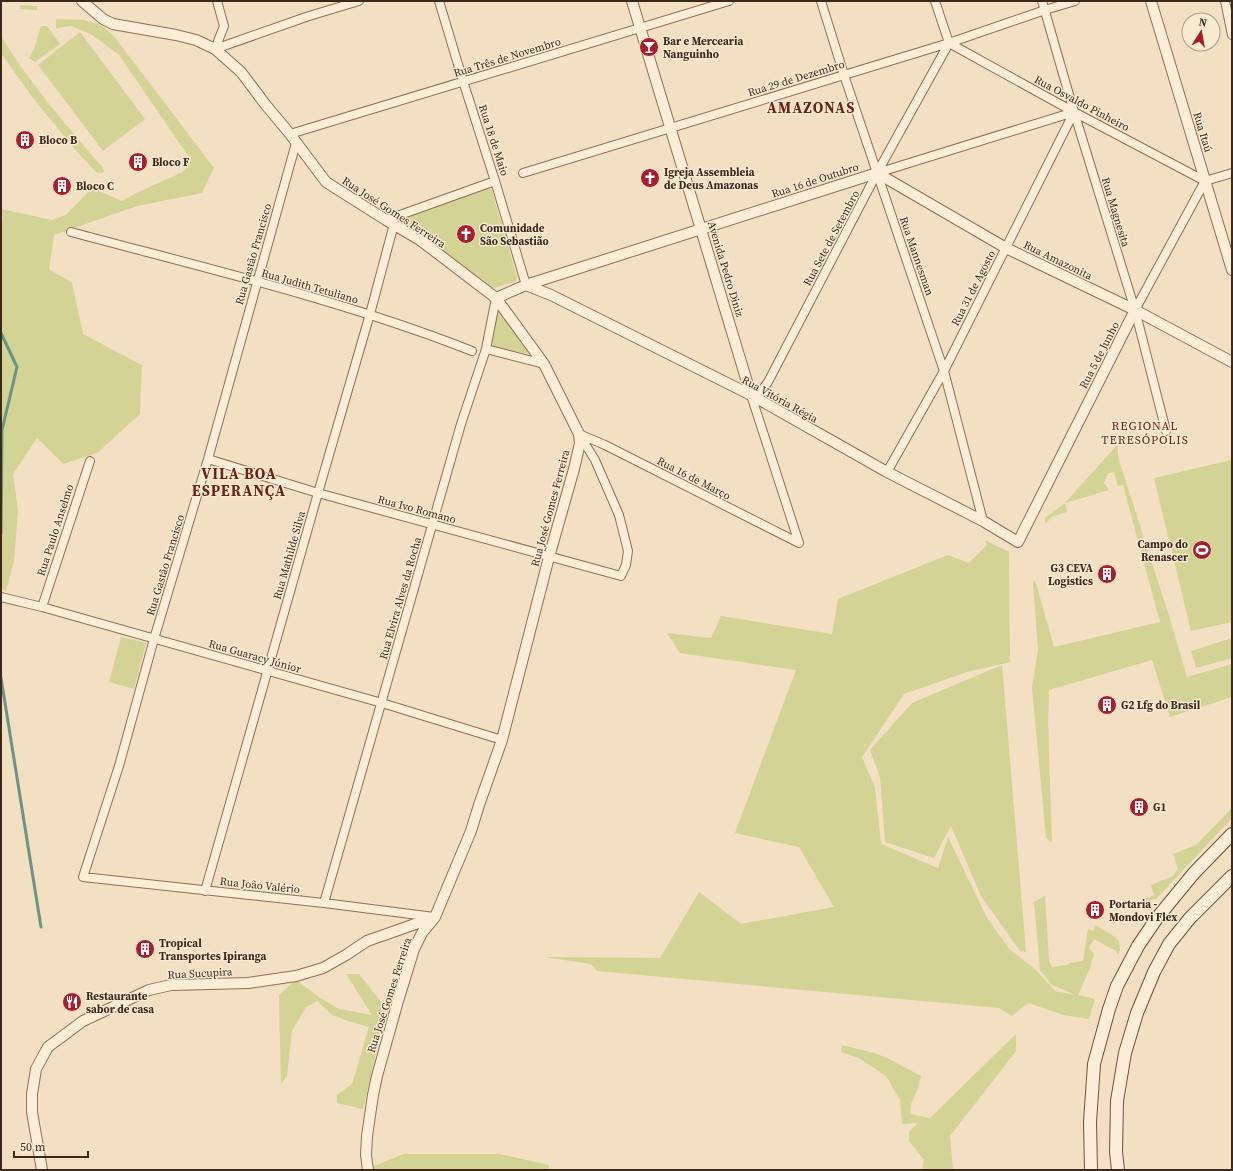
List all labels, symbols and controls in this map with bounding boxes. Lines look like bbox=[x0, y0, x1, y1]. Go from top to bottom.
north arrow bbox=[1181, 12, 1221, 52]
text: N bbox=[1197, 15, 1208, 31]
street label: Rua Três de Novembro bbox=[452, 34, 563, 81]
place label: Bar e Mercearia Nanguinho bbox=[663, 34, 743, 62]
bar icon: Bar e Mercearia Nanguinho bbox=[638, 36, 660, 58]
street label: Rua 29 de Dezembro bbox=[746, 57, 846, 100]
street label: Rua Osvaldo Pinheiro bbox=[1032, 72, 1132, 135]
district label: AMAZONAS bbox=[767, 97, 855, 118]
street label: Rua 18 de Maio bbox=[475, 103, 512, 178]
street label: Rua Itaú bbox=[1189, 110, 1216, 155]
building icon: Bloco B bbox=[14, 129, 36, 151]
place label: Bloco B bbox=[39, 133, 77, 148]
building icon: Bloco F bbox=[127, 151, 149, 173]
place label: Bloco F bbox=[152, 155, 190, 170]
street label: Rua 16 de Outubro bbox=[770, 159, 861, 202]
place label: Igreja Assembleia de Deus Amazonas bbox=[664, 165, 758, 193]
church icon: Igreja Assembleia de Deus Amazonas bbox=[639, 167, 661, 189]
street label: Rua José Gomes Ferreira bbox=[339, 173, 449, 252]
building icon: Bloco C bbox=[51, 175, 73, 197]
street label: Rua Magnesita bbox=[1098, 176, 1133, 249]
place label: Bloco C bbox=[76, 179, 114, 194]
street label: Rua Sete de Setembro bbox=[800, 188, 863, 289]
street label: Rua Gastão Francisco bbox=[232, 202, 275, 307]
street label: Rua Mannesman bbox=[896, 215, 937, 298]
street label: Avenida Pedro Diniz bbox=[704, 220, 747, 319]
place label: Comunidade São Sebastião bbox=[480, 221, 549, 249]
church icon: Comunidade São Sebastião bbox=[455, 223, 477, 245]
street label: Rua Amazonita bbox=[1021, 237, 1095, 284]
street label: Rua 31 de Agosto bbox=[948, 248, 999, 329]
street label: Rua Judith Tetuliano bbox=[260, 265, 360, 307]
street label: Rua 5 de Junho bbox=[1076, 319, 1123, 391]
street label: Rua Vitória Régia bbox=[739, 372, 821, 427]
district label: REGIONAL TERESÓPOLIS bbox=[1101, 418, 1189, 448]
street label: Rua José Gomes Ferreira bbox=[528, 448, 573, 568]
street label: Rua 16 de Março bbox=[654, 453, 733, 503]
district label: VILA BOA ESPERANÇA bbox=[192, 463, 286, 501]
street label: Rua Paulo Anselmo bbox=[34, 482, 77, 578]
street label: Rua Ivo Romano bbox=[376, 492, 458, 527]
street label: Rua Mathilde Silva bbox=[270, 509, 309, 601]
street label: Rua Gastão Francisco bbox=[143, 513, 188, 618]
street label: Rua Elvira Alves da Rocha bbox=[376, 535, 425, 661]
place label: Campo do Renascer bbox=[1137, 537, 1189, 565]
sports icon: Campo do Renascer bbox=[1191, 539, 1213, 561]
place label: G3 CEVA Logistics bbox=[1048, 561, 1094, 589]
building icon: G3 CEVA Logistics bbox=[1096, 563, 1118, 585]
street label: Rua Guaracy Júnior bbox=[207, 636, 303, 677]
building icon: G2 Lfg do Brasil bbox=[1096, 694, 1118, 716]
place label: G2 Lfg do Brasil bbox=[1121, 698, 1201, 713]
building icon: G1 bbox=[1128, 796, 1150, 818]
place label: G1 bbox=[1153, 800, 1166, 815]
street label: Rua João Valério bbox=[219, 874, 301, 897]
place label: Portaria - Mondovi Flex bbox=[1109, 897, 1177, 925]
building icon: Portaria - Mondovi Flex bbox=[1084, 899, 1106, 921]
street label: Rua José Gomes Ferreira bbox=[364, 935, 415, 1055]
place label: Tropical Transportes Ipiranga bbox=[159, 936, 266, 964]
building icon: Tropical Transportes Ipiranga bbox=[134, 938, 156, 960]
street label: Rua Sucupira bbox=[167, 964, 233, 983]
place label: Restaurante sabor de casa bbox=[86, 989, 154, 1017]
restaurant icon: Restaurante sabor de casa bbox=[61, 991, 83, 1013]
scale bar bbox=[14, 1133, 88, 1159]
text: 50 m bbox=[20, 1139, 46, 1155]

